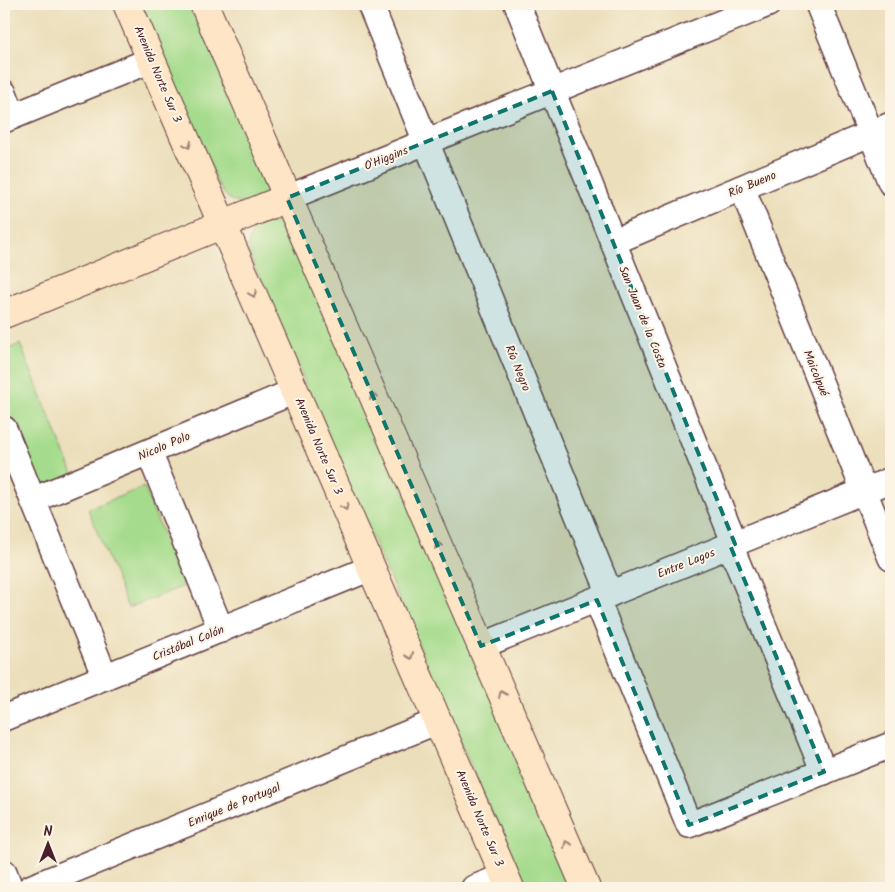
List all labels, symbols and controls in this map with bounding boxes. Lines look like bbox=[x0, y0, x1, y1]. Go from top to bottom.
street label: Avenida Norte Sur 3 bbox=[129, 23, 187, 126]
one-way arrow bbox=[182, 140, 193, 149]
street label: O'Higgins bbox=[361, 141, 411, 176]
street label: Río Bueno bbox=[725, 166, 779, 203]
street label: San Juan de la Costa bbox=[613, 263, 672, 372]
one-way arrow bbox=[246, 289, 257, 298]
street label: Río Negro bbox=[500, 342, 535, 394]
street label: Maicolpué bbox=[798, 347, 834, 400]
one-way arrow bbox=[369, 392, 380, 401]
street label: Avenida Norte Sur 3 bbox=[290, 395, 348, 498]
street label: Nicolo Polo bbox=[135, 427, 193, 466]
one-way arrow bbox=[339, 502, 350, 511]
one-way arrow bbox=[433, 541, 444, 550]
street label: Entre Lagos bbox=[654, 543, 718, 584]
street label: Cristóbal Colón bbox=[149, 620, 227, 667]
one-way arrow bbox=[403, 651, 414, 660]
one-way arrow bbox=[498, 690, 509, 699]
street label: Avenida Norte Sur 3 bbox=[451, 767, 509, 870]
street label: Enrique de Portugal bbox=[185, 778, 284, 833]
north arrow bbox=[22, 820, 72, 870]
text: N bbox=[44, 821, 53, 843]
one-way arrow bbox=[562, 840, 572, 848]

